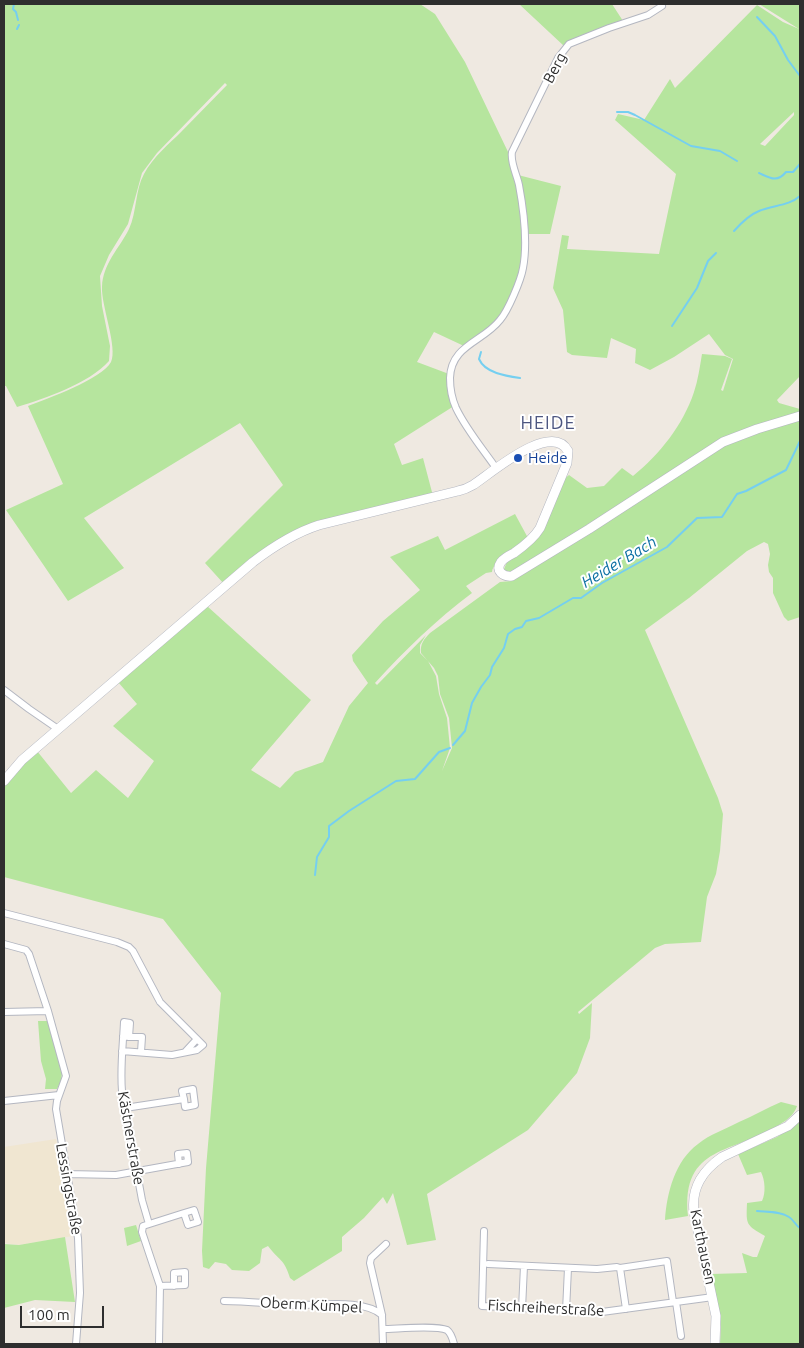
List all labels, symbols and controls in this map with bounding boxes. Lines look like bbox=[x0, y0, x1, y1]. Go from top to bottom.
street label: Berg bbox=[540, 50, 570, 86]
district label: HEIDE bbox=[520, 412, 576, 434]
place label: Heide bbox=[528, 449, 567, 467]
marker: Heide bbox=[512, 452, 524, 464]
water label: Heider Bach bbox=[578, 532, 660, 592]
street label: Kästnerstraße bbox=[114, 1090, 148, 1186]
street label: Lessingstraße bbox=[52, 1142, 86, 1236]
street label: Karthausen bbox=[686, 1208, 720, 1286]
street label: Oberm Kümpel bbox=[259, 1293, 363, 1317]
scale bar bbox=[22, 1296, 106, 1328]
street label: Fischreiherstraße bbox=[487, 1296, 605, 1320]
text: 100 m bbox=[28, 1306, 70, 1323]

